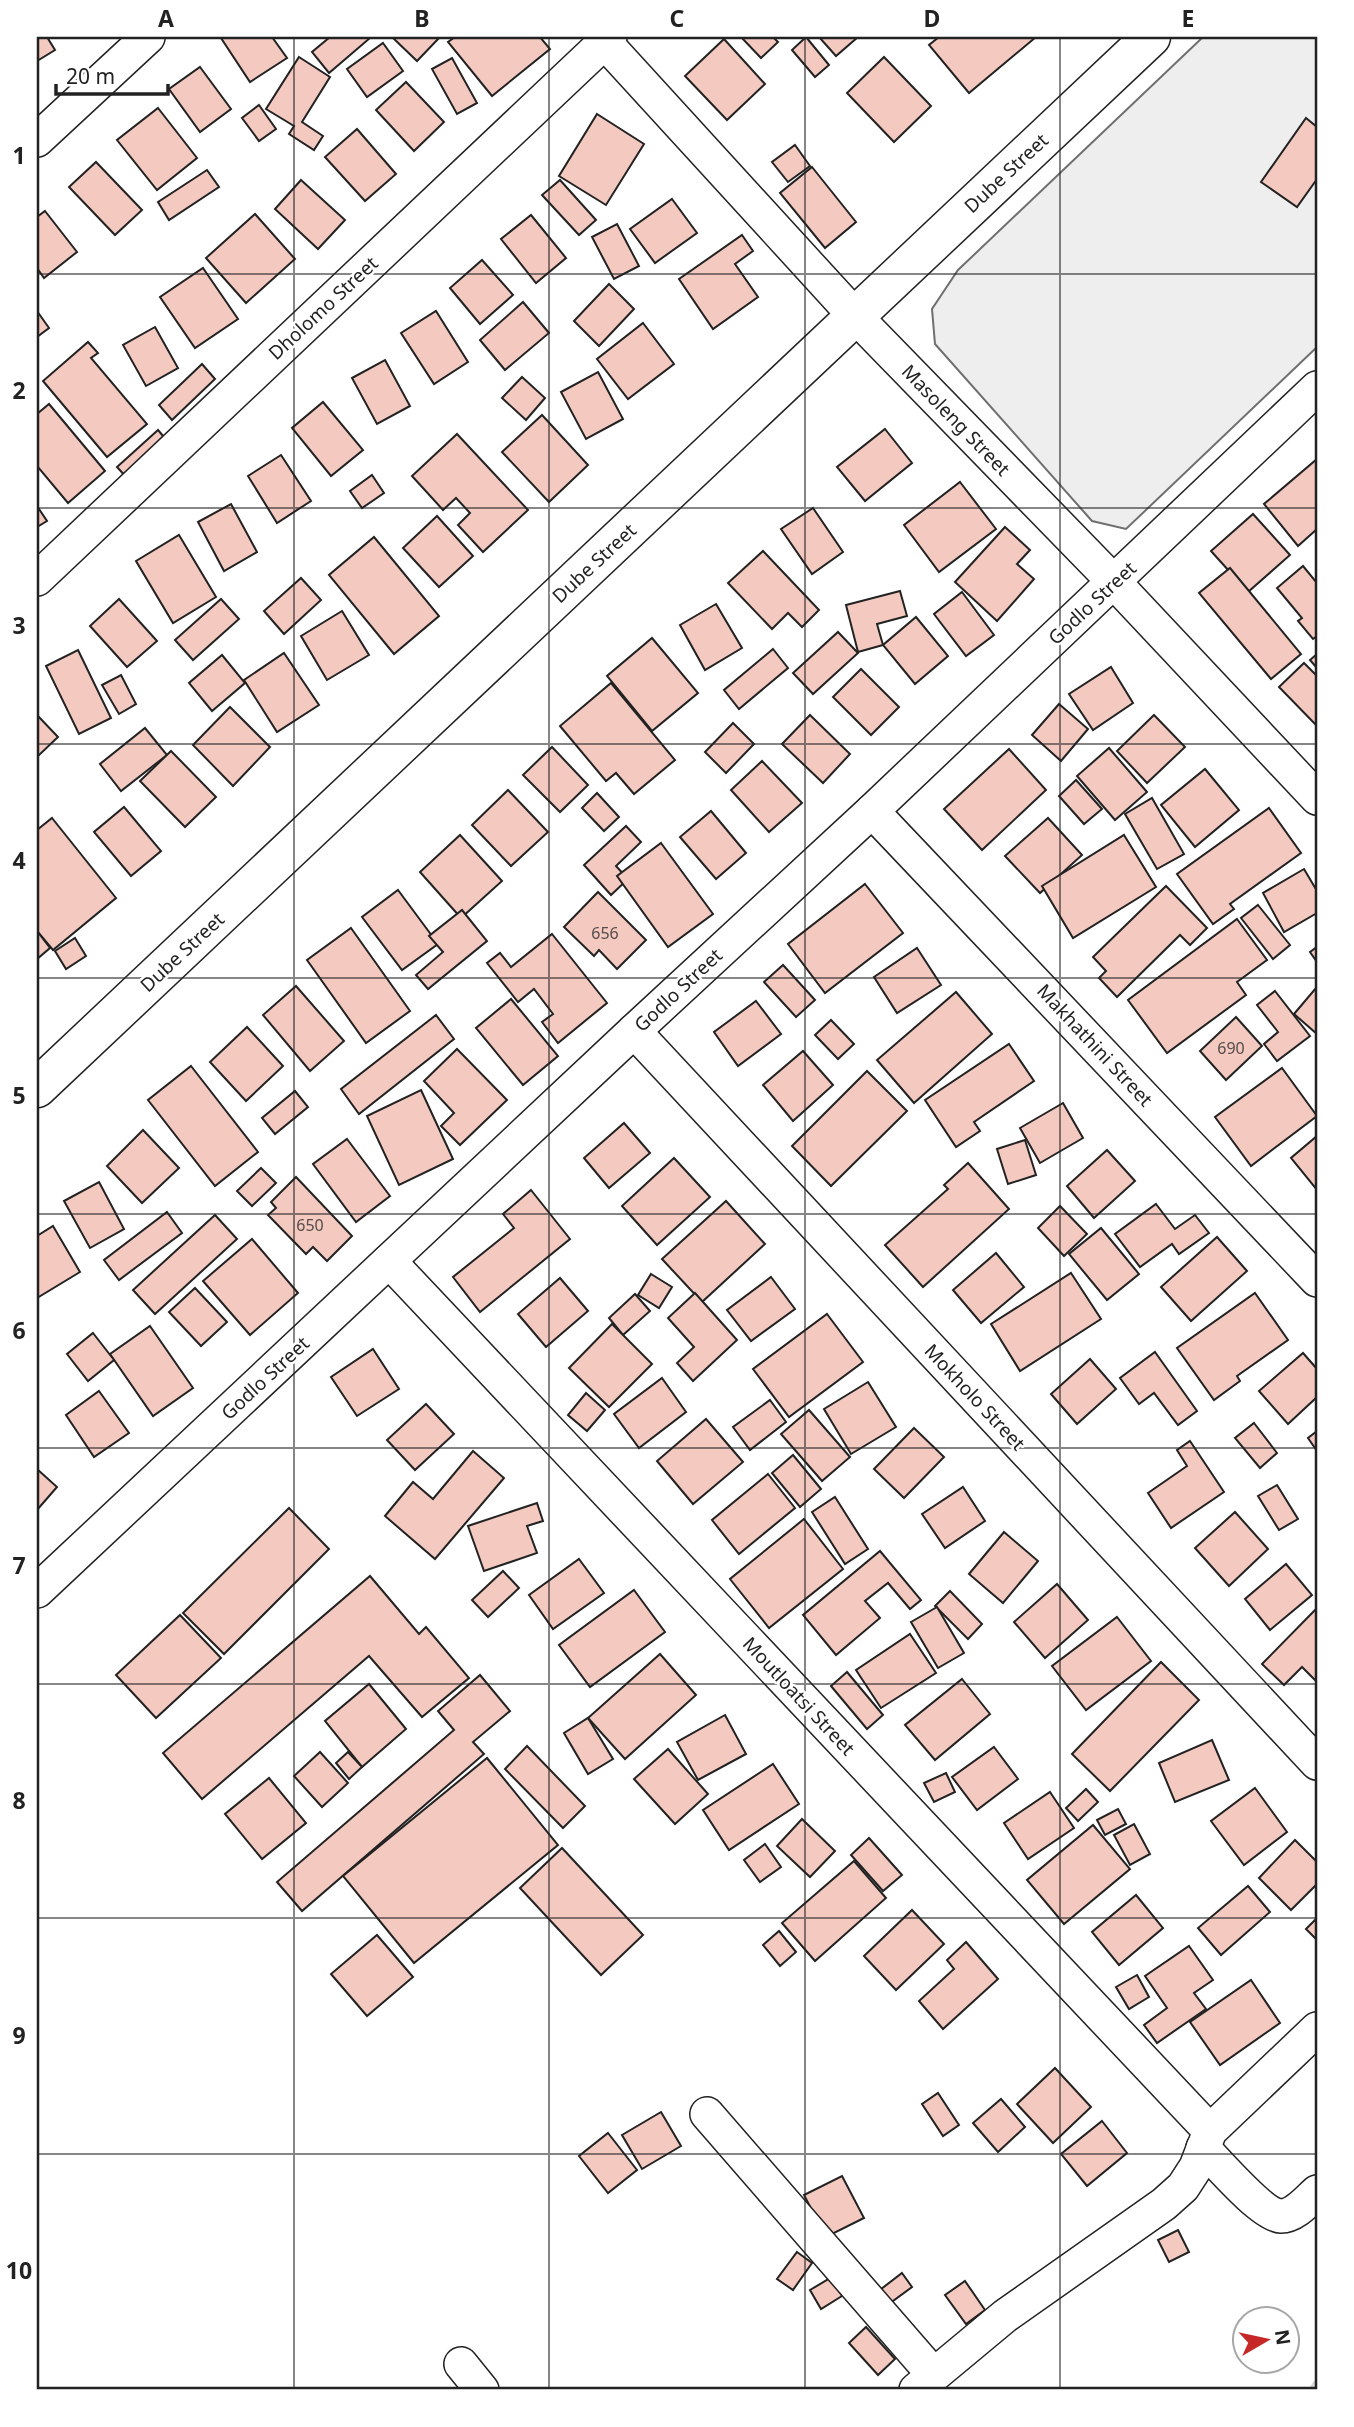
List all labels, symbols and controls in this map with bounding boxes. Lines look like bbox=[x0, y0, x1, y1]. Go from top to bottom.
text: A bbox=[158, 2, 174, 34]
text: B bbox=[414, 2, 430, 34]
text: C bbox=[670, 2, 685, 34]
text: D bbox=[924, 2, 940, 34]
text: E bbox=[1182, 2, 1194, 34]
scale bar bbox=[56, 52, 168, 96]
text: 20 m bbox=[66, 62, 115, 90]
street label: Dube Street bbox=[958, 127, 1054, 219]
text: 1 bbox=[12, 139, 26, 171]
street label: Dholomo Street bbox=[263, 250, 383, 366]
street label: Masoleng Street bbox=[896, 359, 1016, 481]
text: 2 bbox=[12, 374, 26, 406]
street label: Dube Street bbox=[546, 517, 642, 609]
street label: Godlo Street bbox=[1042, 555, 1142, 650]
text: 3 bbox=[12, 609, 26, 641]
text: 4 bbox=[12, 844, 26, 876]
street label: Dube Street bbox=[134, 906, 230, 998]
house number: 656 bbox=[591, 922, 619, 944]
street label: Godlo Street bbox=[628, 942, 728, 1037]
street label: Makhathini Street bbox=[1031, 978, 1159, 1112]
house number: 690 bbox=[1217, 1037, 1245, 1059]
text: 5 bbox=[12, 1079, 26, 1111]
house number: 650 bbox=[296, 1214, 324, 1236]
text: 6 bbox=[12, 1314, 26, 1346]
street label: Godlo Street bbox=[215, 1330, 315, 1425]
street label: Mokholo Street bbox=[919, 1338, 1031, 1456]
text: 7 bbox=[12, 1549, 26, 1581]
street label: Moutloatsi Street bbox=[737, 1631, 861, 1761]
text: 8 bbox=[12, 1784, 26, 1816]
text: 9 bbox=[12, 2019, 26, 2051]
text: 10 bbox=[6, 2254, 32, 2286]
north arrow bbox=[1232, 2304, 1302, 2374]
text: N bbox=[1269, 2328, 1297, 2347]

